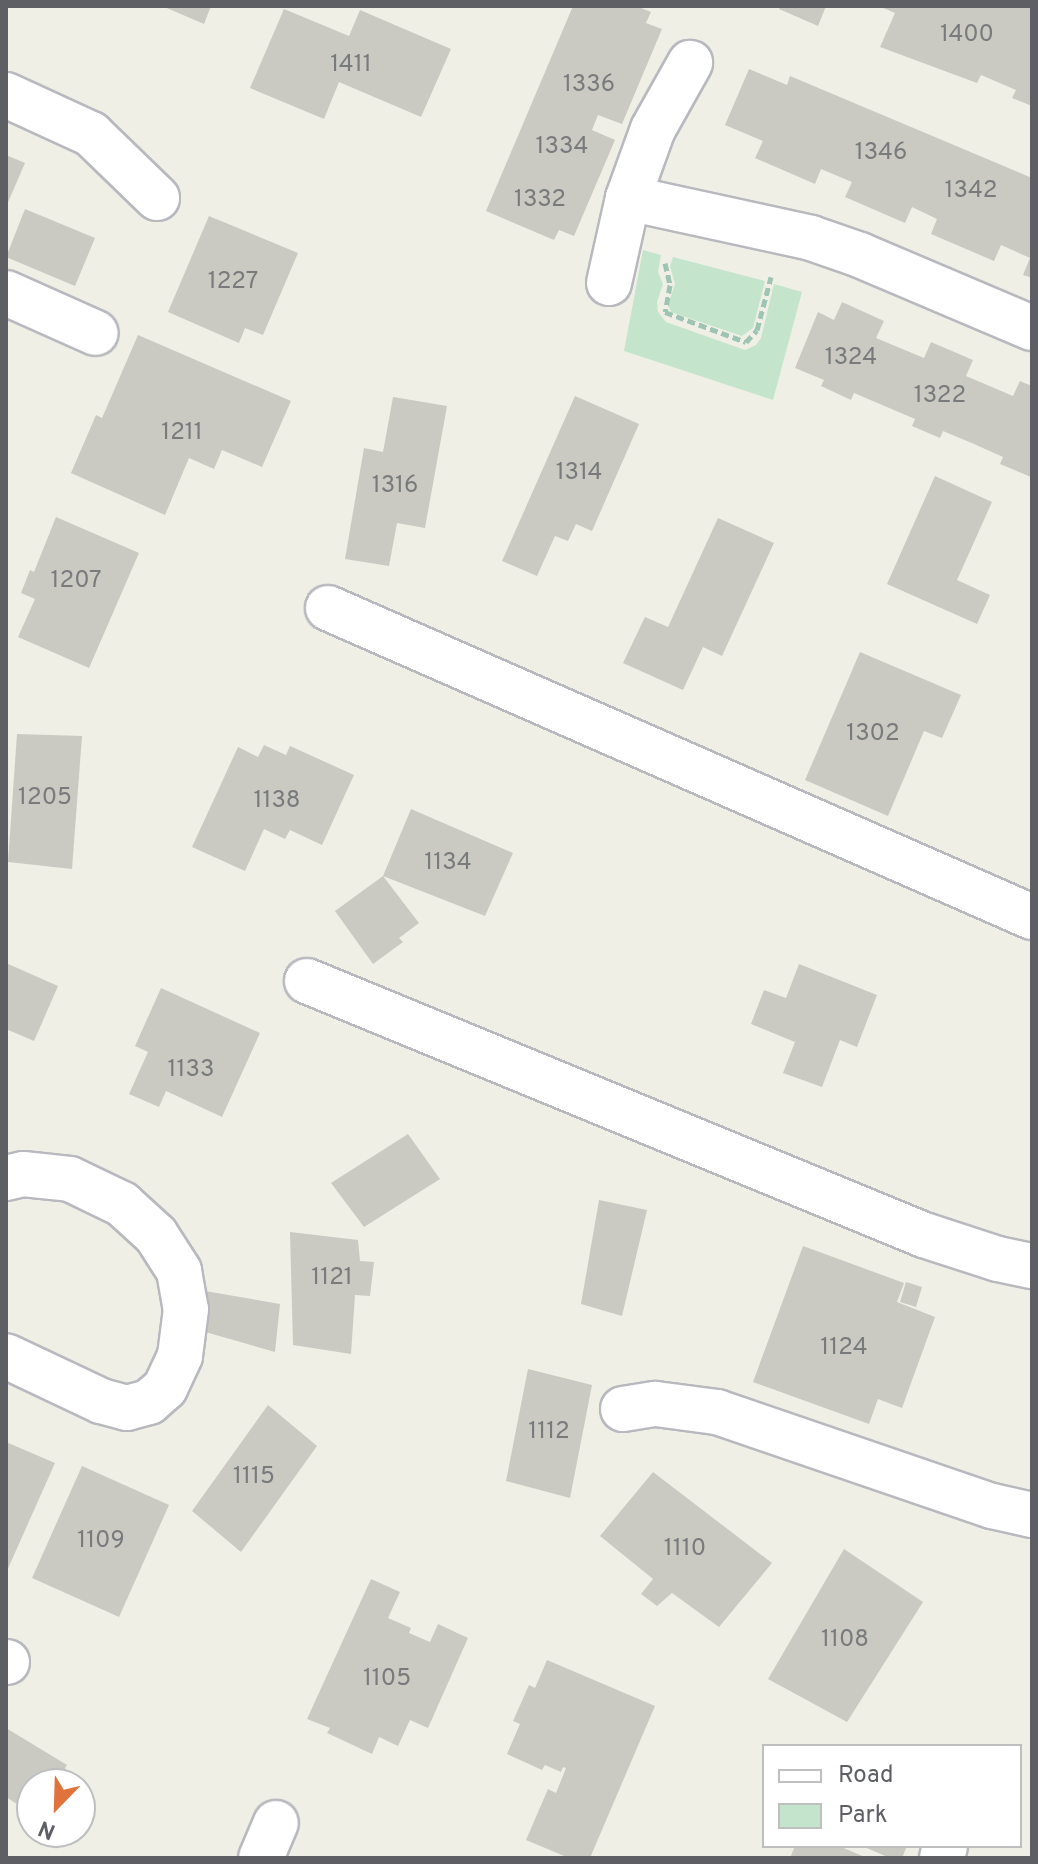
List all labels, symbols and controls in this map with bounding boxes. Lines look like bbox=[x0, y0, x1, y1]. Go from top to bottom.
house number: 1400 bbox=[940, 22, 994, 50]
house number: 1411 bbox=[330, 52, 372, 80]
house number: 1336 bbox=[563, 72, 615, 100]
house number: 1334 bbox=[536, 134, 588, 162]
house number: 1346 bbox=[855, 140, 907, 168]
house number: 1342 bbox=[945, 178, 997, 206]
house number: 1332 bbox=[514, 187, 566, 215]
house number: 1227 bbox=[208, 269, 258, 297]
house number: 1324 bbox=[825, 345, 877, 373]
house number: 1322 bbox=[914, 383, 966, 411]
house number: 1211 bbox=[161, 420, 203, 448]
house number: 1314 bbox=[556, 460, 602, 488]
house number: 1316 bbox=[372, 473, 418, 501]
house number: 1207 bbox=[51, 568, 101, 596]
house number: 1302 bbox=[846, 721, 900, 749]
house number: 1205 bbox=[18, 785, 72, 813]
house number: 1138 bbox=[253, 788, 301, 816]
house number: 1134 bbox=[424, 850, 472, 878]
house number: 1133 bbox=[168, 1057, 214, 1085]
house number: 1121 bbox=[311, 1265, 353, 1293]
house number: 1124 bbox=[820, 1335, 868, 1363]
house number: 1112 bbox=[528, 1419, 570, 1447]
house number: 1115 bbox=[233, 1464, 275, 1492]
house number: 1109 bbox=[77, 1528, 125, 1556]
house number: 1110 bbox=[664, 1536, 706, 1564]
house number: 1108 bbox=[821, 1627, 869, 1655]
house number: 1105 bbox=[363, 1666, 411, 1694]
legend bbox=[762, 1744, 1022, 1848]
text: Road bbox=[838, 1761, 894, 1791]
north arrow bbox=[16, 1768, 96, 1848]
text: Park bbox=[838, 1801, 888, 1831]
text: N bbox=[35, 1813, 60, 1844]

